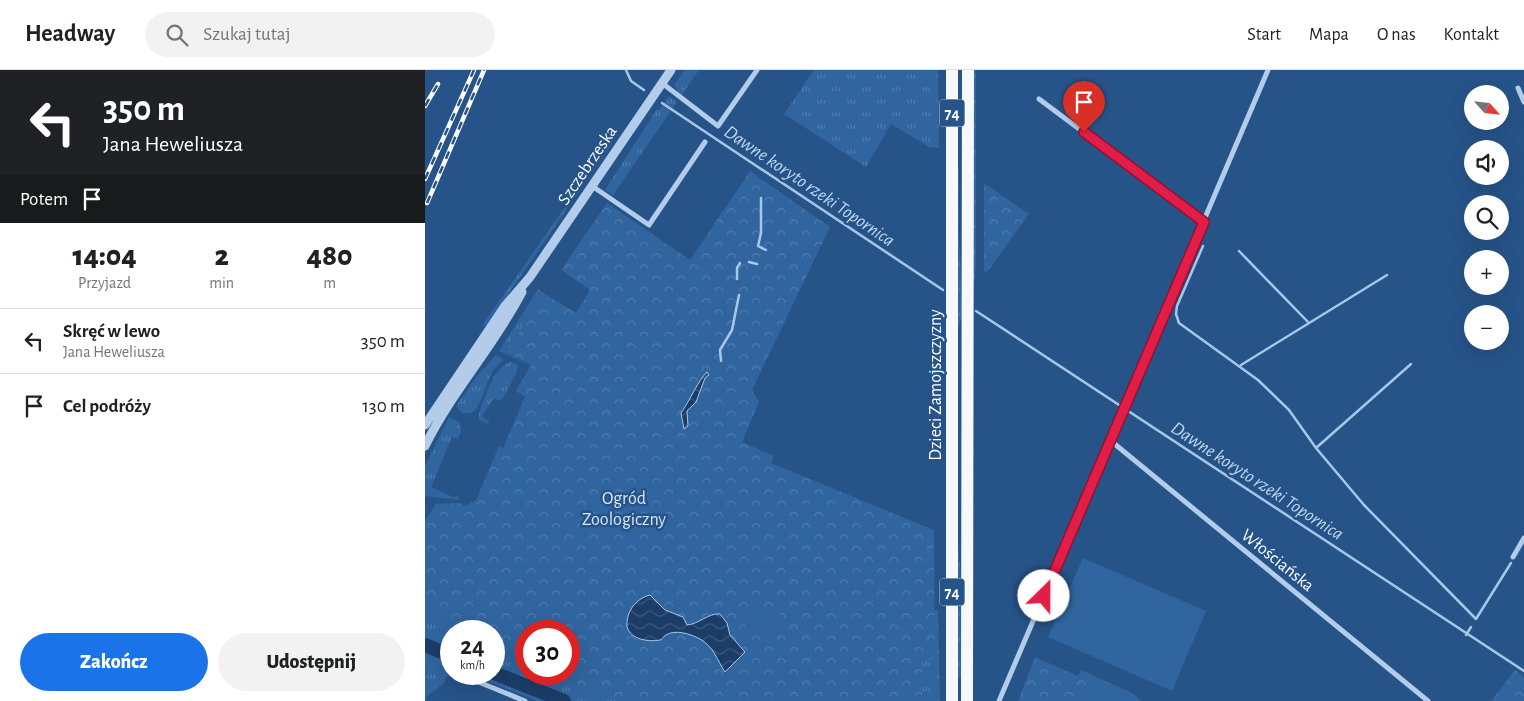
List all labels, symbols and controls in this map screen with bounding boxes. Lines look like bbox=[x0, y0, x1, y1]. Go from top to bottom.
search box bbox=[145, 12, 495, 57]
icon: search bbox=[163, 21, 191, 49]
text: Headway bbox=[25, 22, 115, 46]
text: Szukaj tutaj bbox=[203, 25, 291, 44]
text: Start bbox=[1247, 26, 1281, 44]
text: Mapa bbox=[1309, 26, 1349, 44]
text: O nas bbox=[1377, 26, 1416, 44]
text: Kontakt bbox=[1444, 26, 1499, 44]
pin bbox=[1063, 81, 1105, 132]
north arrow bbox=[1464, 85, 1509, 130]
map controls bbox=[1464, 85, 1509, 350]
icon: arrive bbox=[1070, 88, 1098, 116]
icon: left bbox=[20, 90, 85, 155]
text: 350 m bbox=[103, 92, 185, 127]
road number: 74 bbox=[939, 99, 965, 126]
water label: Dawne koryto rzeki Topornica bbox=[720, 122, 898, 250]
street label: Szczebrzeska bbox=[555, 123, 621, 208]
text: Jana Heweliusza bbox=[103, 133, 243, 155]
button: sound bbox=[1464, 140, 1509, 185]
icon: arrive bbox=[78, 185, 106, 213]
text: Potem bbox=[20, 190, 68, 209]
button: search bbox=[1464, 195, 1509, 240]
text: 14:04 bbox=[72, 241, 137, 271]
text: 2 bbox=[214, 241, 229, 271]
text: 480 bbox=[307, 241, 353, 271]
button: + bbox=[1464, 250, 1509, 295]
text: Przyjazd bbox=[78, 275, 131, 291]
text: min bbox=[209, 275, 234, 291]
text: m bbox=[323, 275, 336, 291]
button: − bbox=[1464, 305, 1509, 350]
street label: Dzieci Zamojszczyzny bbox=[927, 309, 945, 461]
text: Skręć w lewo bbox=[63, 322, 160, 341]
icon: left bbox=[20, 327, 48, 355]
text: 350 m bbox=[361, 332, 405, 351]
text: Jana Heweliusza bbox=[63, 344, 165, 360]
icon: arrive bbox=[20, 392, 48, 420]
text: Cel podróży bbox=[63, 397, 151, 416]
text: 130 m bbox=[362, 397, 405, 416]
water label: Dawne koryto rzeki Topornica bbox=[1168, 418, 1347, 544]
park label: Ogród Zoologiczny bbox=[582, 490, 666, 529]
street label: Włościańska bbox=[1238, 526, 1317, 595]
position arrow bbox=[1017, 569, 1069, 621]
road number: 74 bbox=[939, 578, 965, 606]
speed limit sign: 30 bbox=[515, 620, 580, 685]
button: Zakończ bbox=[20, 633, 208, 691]
button: Udostępnij bbox=[218, 633, 405, 691]
text: 24 bbox=[460, 634, 485, 659]
text: km/h bbox=[460, 659, 485, 671]

